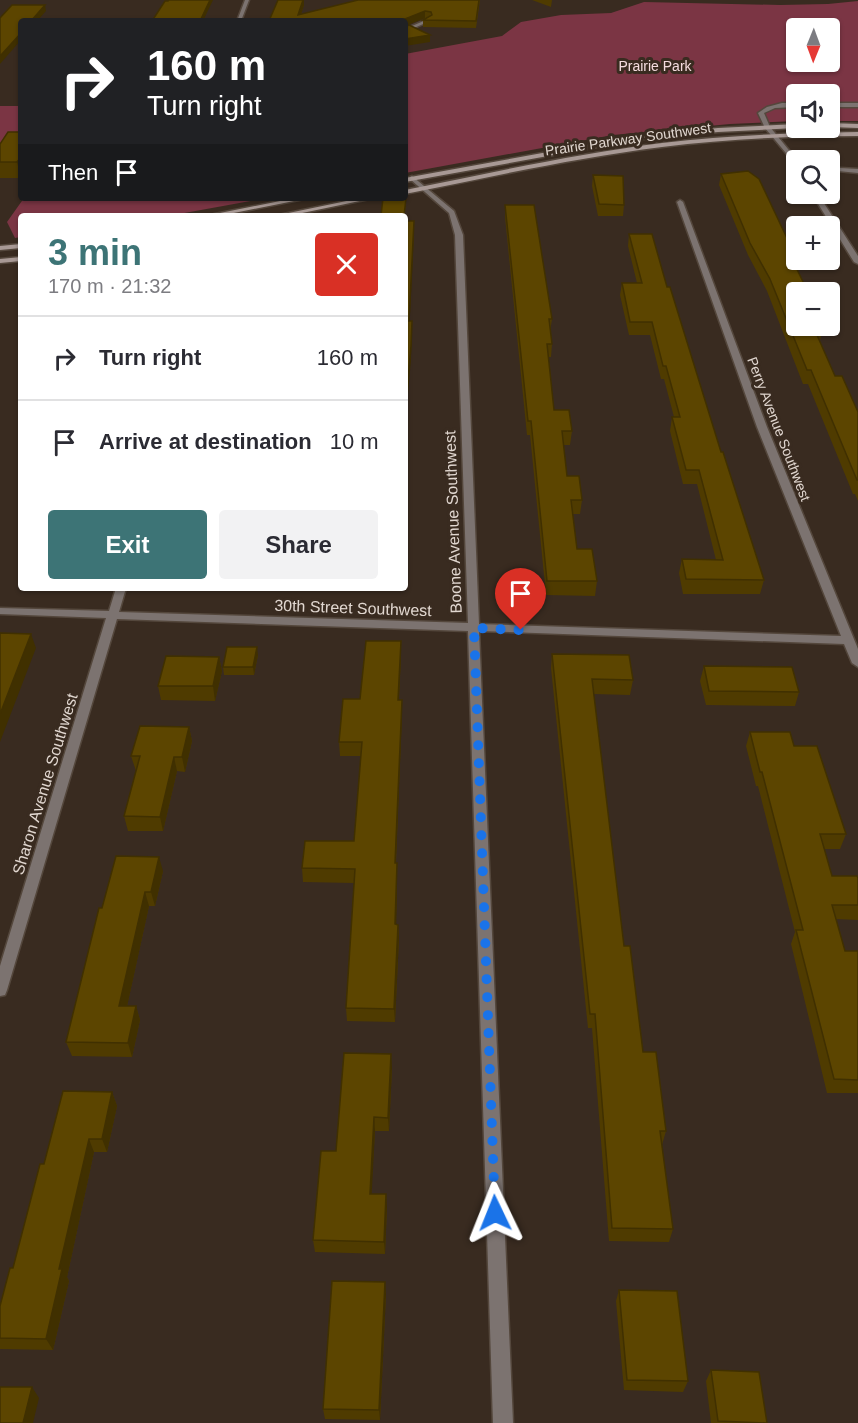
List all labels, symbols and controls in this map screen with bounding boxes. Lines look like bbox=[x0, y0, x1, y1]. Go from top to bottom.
north arrow bbox=[786, 18, 840, 72]
map controls bbox=[786, 18, 840, 336]
icon: right bbox=[48, 42, 126, 120]
text: 160 m bbox=[147, 42, 266, 89]
park label: Prairie Park bbox=[618, 58, 693, 74]
button: sound bbox=[786, 84, 840, 138]
text: Turn right bbox=[147, 91, 262, 121]
street label: Prairie Parkway Southwest bbox=[544, 119, 712, 159]
button: search bbox=[786, 150, 840, 204]
icon: arrive bbox=[110, 156, 143, 189]
text: Then bbox=[48, 160, 98, 185]
button: + bbox=[786, 216, 840, 270]
text: 3 min bbox=[48, 232, 142, 273]
button: close bbox=[315, 233, 378, 296]
text: 170 m · 21:32 bbox=[48, 275, 171, 297]
button: − bbox=[786, 282, 840, 336]
icon: right bbox=[48, 342, 81, 375]
text: Turn right bbox=[99, 345, 201, 370]
text: 160 m bbox=[317, 345, 378, 370]
street label: Perry Avenue Southwest bbox=[744, 355, 814, 503]
icon: arrive bbox=[48, 426, 81, 459]
text: Arrive at destination bbox=[99, 429, 312, 454]
text: 10 m bbox=[330, 429, 379, 454]
street label: Boone Avenue Southwest bbox=[441, 430, 465, 614]
button: Exit bbox=[48, 510, 207, 579]
button: Share bbox=[219, 510, 378, 579]
pin bbox=[495, 568, 546, 630]
icon: arrive bbox=[504, 577, 537, 610]
street label: 30th Street Southwest bbox=[274, 597, 433, 619]
street label: Sharon Avenue Southwest bbox=[9, 691, 81, 877]
position arrow bbox=[463, 1181, 527, 1245]

